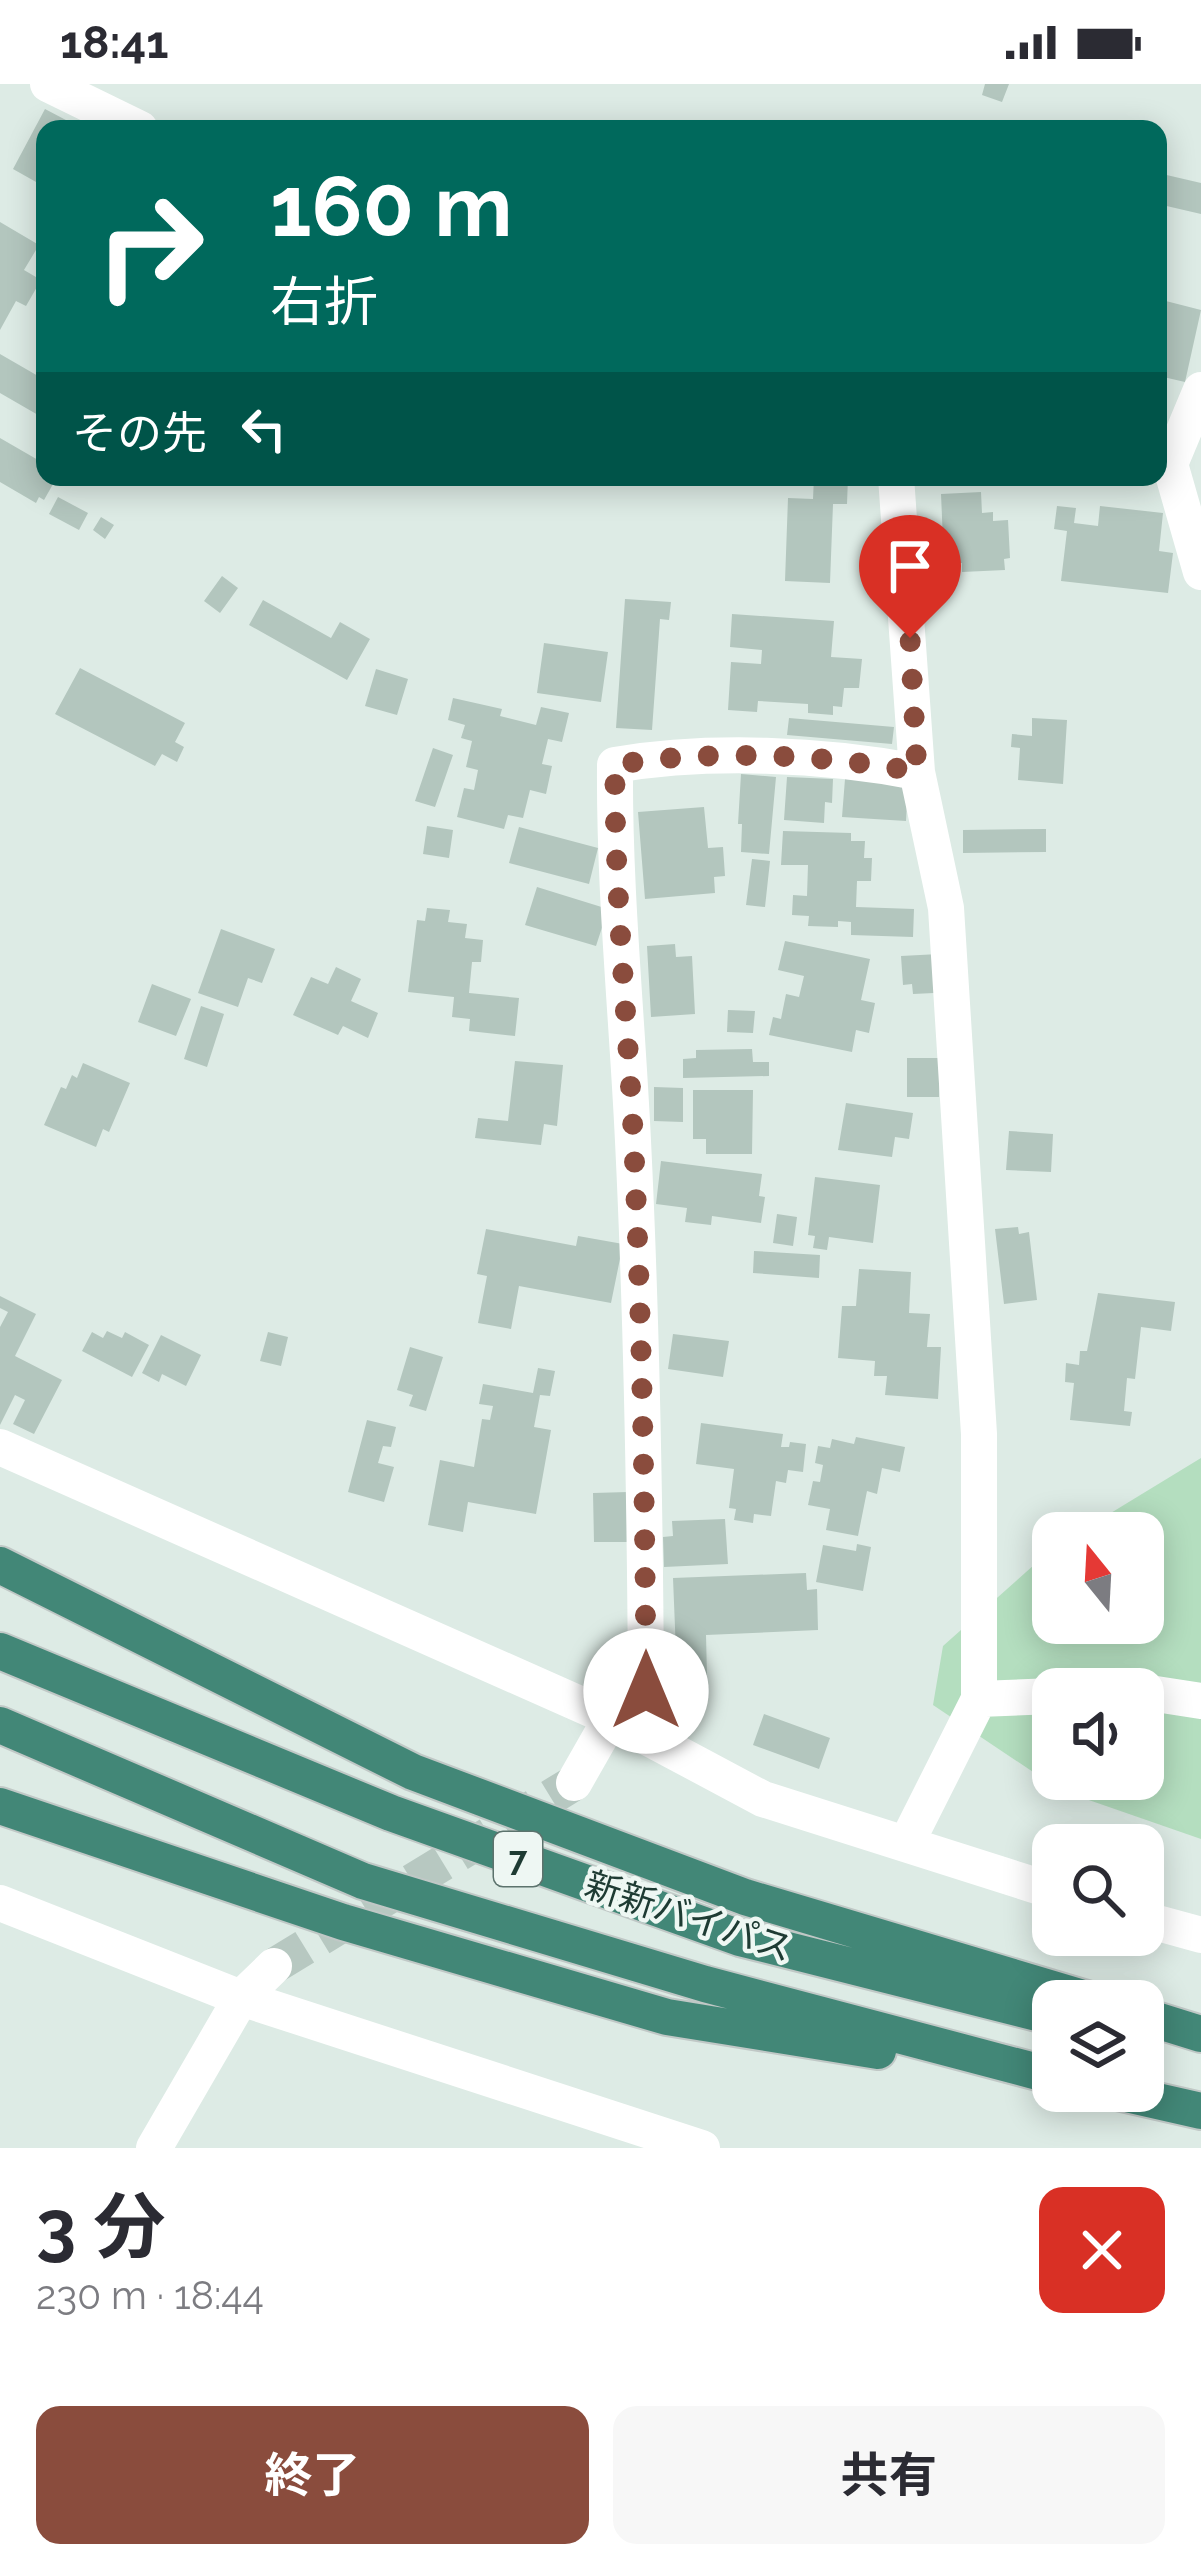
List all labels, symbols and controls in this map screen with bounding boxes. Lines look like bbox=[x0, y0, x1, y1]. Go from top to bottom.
text: 18:41 bbox=[60, 16, 168, 69]
text: 160 m bbox=[270, 157, 512, 256]
icon: right bbox=[72, 168, 228, 324]
text: 右折 bbox=[270, 270, 378, 334]
icon: left bbox=[231, 396, 297, 462]
text: その先 bbox=[72, 407, 207, 460]
pin bbox=[859, 515, 961, 638]
icon: arrive bbox=[877, 533, 943, 599]
north arrow bbox=[1032, 1512, 1164, 1644]
map controls bbox=[1032, 1512, 1164, 2112]
position arrow bbox=[583, 1628, 709, 1754]
button: sound bbox=[1032, 1668, 1164, 1800]
button: search bbox=[1032, 1824, 1164, 1956]
road number: 7 bbox=[494, 1832, 542, 1886]
street label: 新新バイパス bbox=[580, 1863, 798, 1969]
button: layers bbox=[1032, 1980, 1164, 2112]
text: 3 分 bbox=[36, 2184, 165, 2269]
button: close bbox=[1039, 2187, 1165, 2313]
text: 230 m · 18:44 bbox=[36, 2272, 264, 2318]
button: 終了 bbox=[36, 2406, 589, 2544]
button: 共有 bbox=[613, 2406, 1165, 2544]

